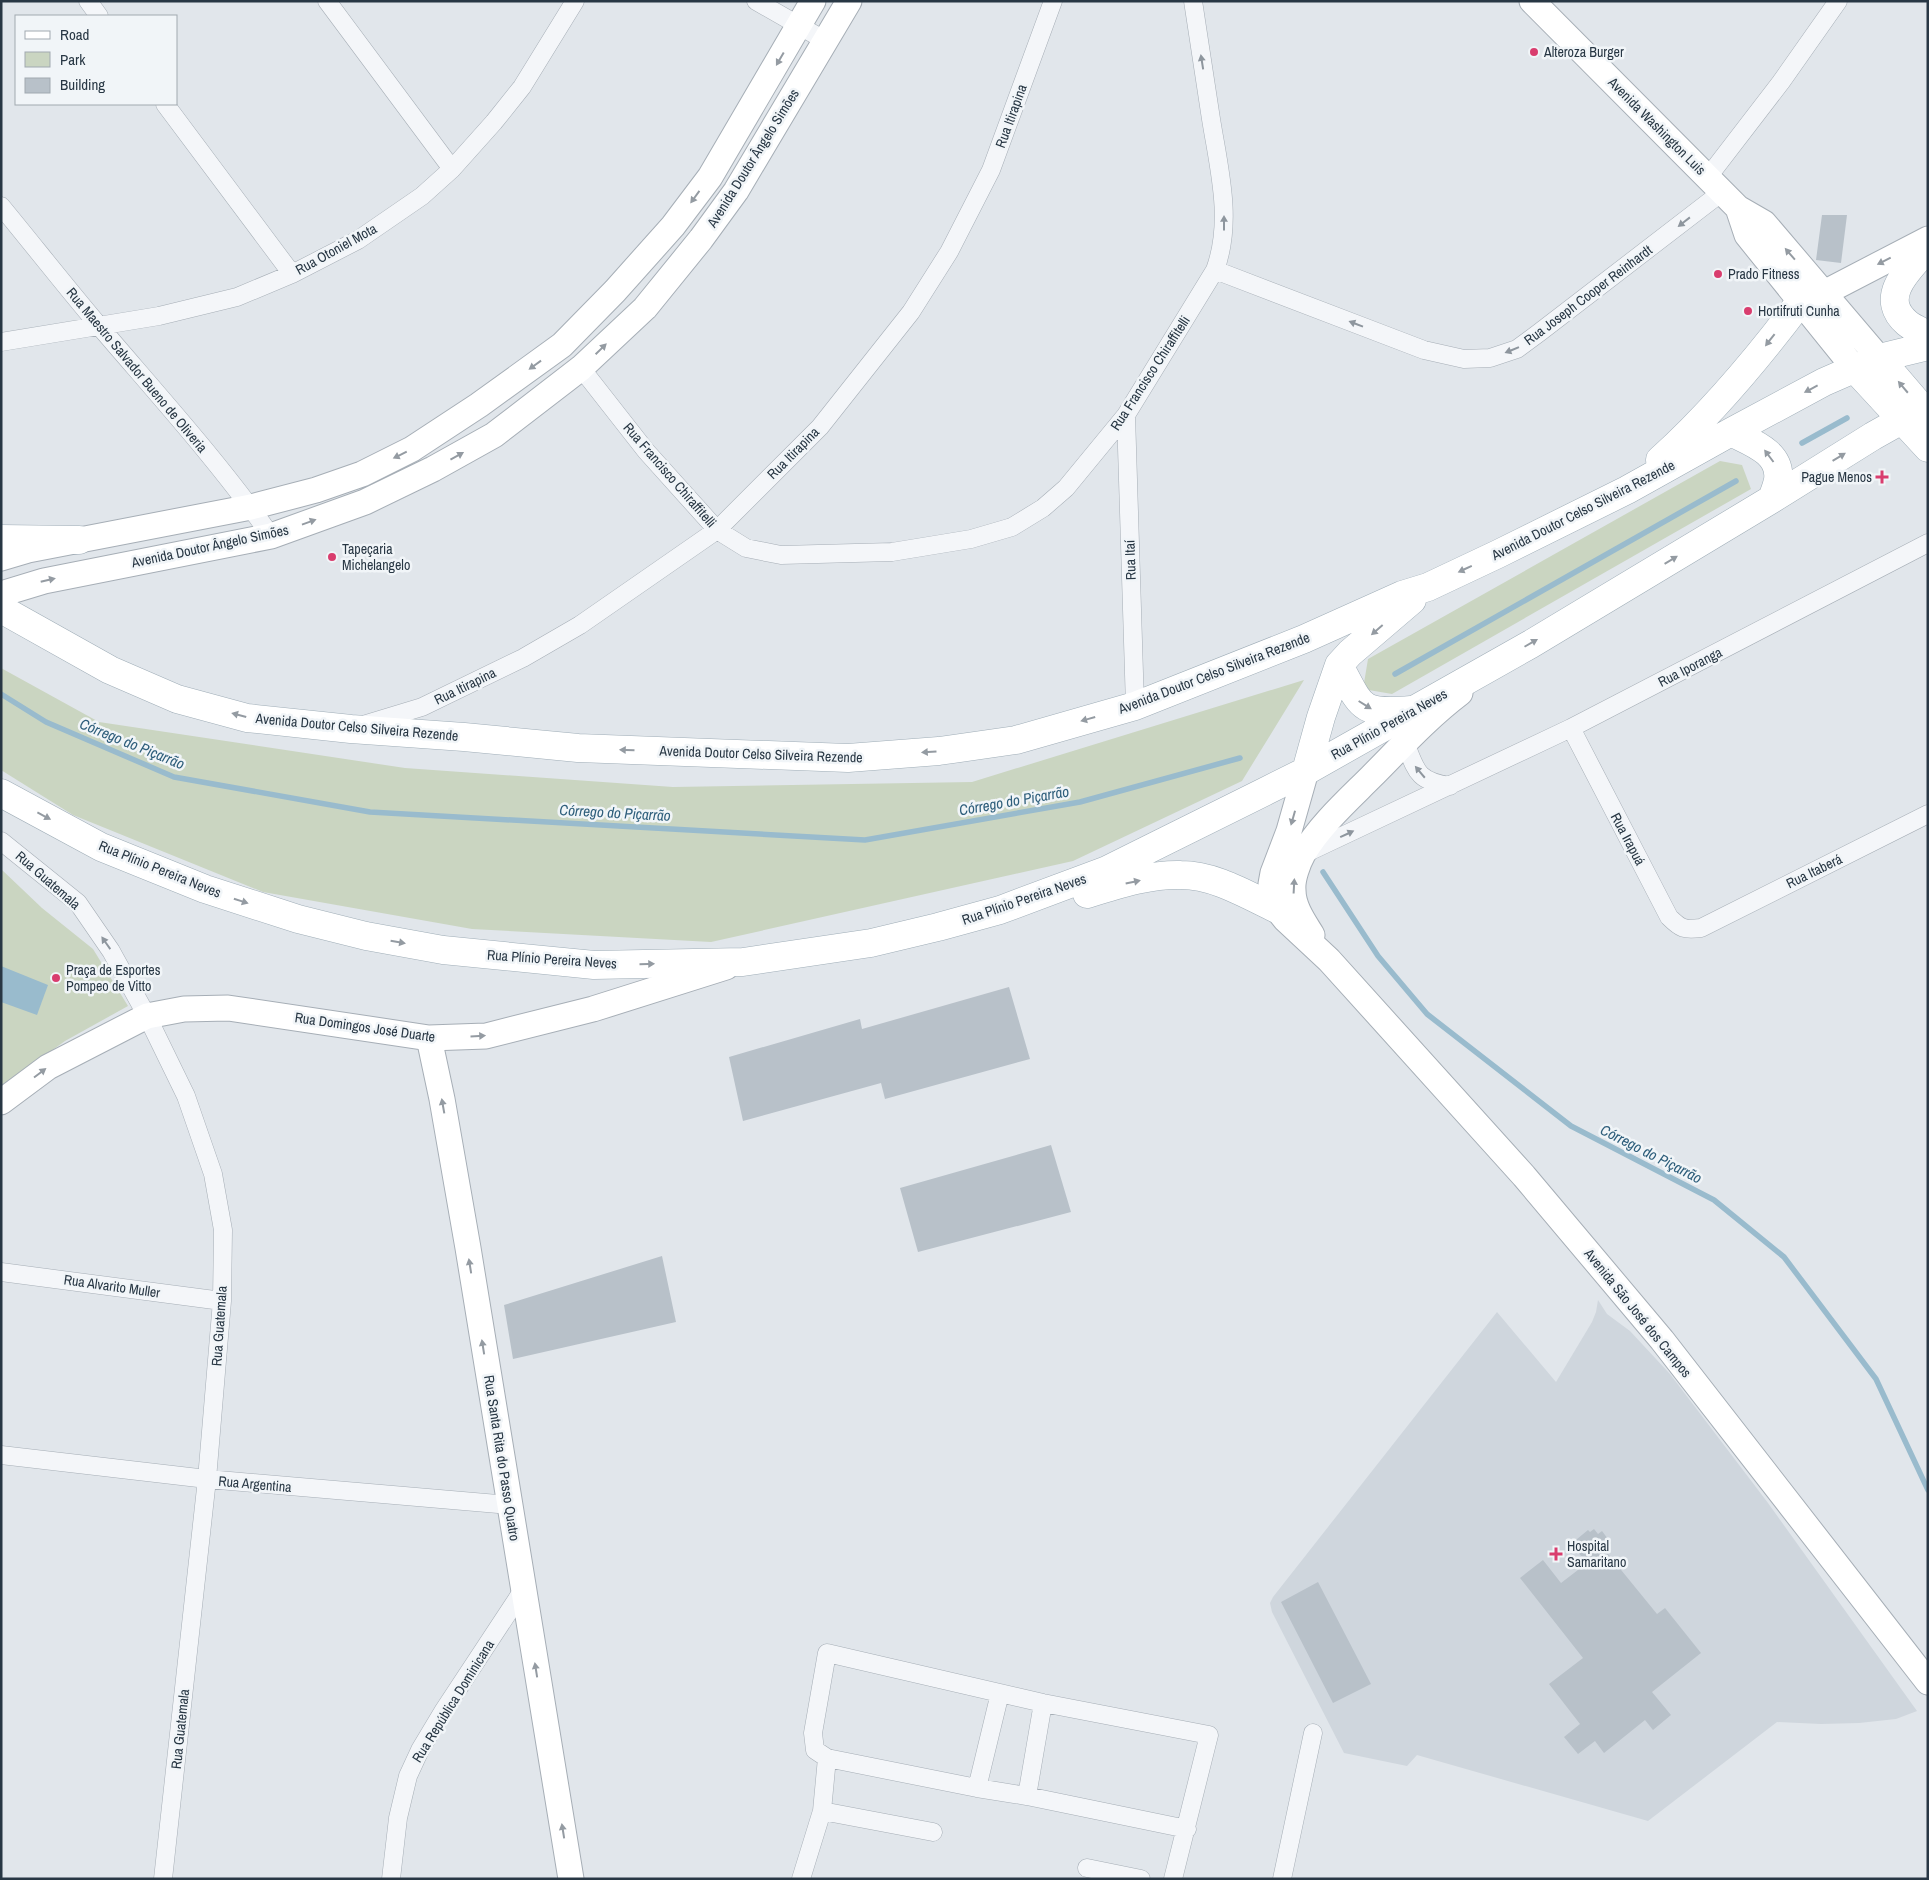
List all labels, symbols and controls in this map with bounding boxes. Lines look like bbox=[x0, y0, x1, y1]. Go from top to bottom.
legend bbox=[15, 15, 178, 105]
text: Road bbox=[60, 24, 89, 45]
place label: Alteroza Burger bbox=[1543, 43, 1624, 61]
marker: Alteroza Burger bbox=[1528, 46, 1540, 58]
text: Park bbox=[60, 49, 86, 70]
one-way arrow bbox=[775, 52, 784, 65]
one-way arrow bbox=[1198, 54, 1206, 70]
street label: Avenida Washington Luis bbox=[1604, 73, 1710, 179]
text: Building bbox=[60, 74, 105, 95]
street label: Rua Itirapina bbox=[991, 81, 1031, 150]
street label: Avenida Doutor Ângelo Simões bbox=[702, 85, 803, 231]
one-way arrow bbox=[689, 190, 700, 203]
one-way arrow bbox=[1220, 215, 1228, 231]
one-way arrow bbox=[1677, 217, 1691, 227]
street label: Rua Otoniel Mota bbox=[292, 219, 380, 279]
street label: Rua Joseph Cooper Reinhardt bbox=[1520, 241, 1656, 349]
one-way arrow bbox=[1785, 248, 1796, 261]
one-way arrow bbox=[1877, 257, 1892, 265]
place label: Prado Fitness bbox=[1728, 265, 1800, 283]
marker: Prado Fitness bbox=[1712, 268, 1724, 280]
street label: Rua Maestro Salvador Bueno de Oliveria bbox=[63, 284, 212, 457]
place label: Hortifruti Cunha bbox=[1758, 302, 1840, 320]
marker: Hortifruti Cunha bbox=[1742, 305, 1754, 317]
street label: Rua Francisco Chiraffitelli bbox=[1106, 312, 1194, 434]
one-way arrow bbox=[1348, 320, 1363, 328]
one-way arrow bbox=[1764, 333, 1775, 346]
one-way arrow bbox=[595, 343, 607, 355]
one-way arrow bbox=[1504, 347, 1519, 354]
one-way arrow bbox=[528, 360, 542, 370]
one-way arrow bbox=[1898, 381, 1909, 393]
one-way arrow bbox=[1804, 385, 1817, 394]
street label: Rua Francisco Chiraffitelli bbox=[620, 419, 720, 531]
street label: Rua Itirapina bbox=[763, 423, 823, 483]
one-way arrow bbox=[1764, 450, 1775, 463]
one-way arrow bbox=[393, 451, 407, 459]
one-way arrow bbox=[449, 452, 464, 460]
one-way arrow bbox=[1833, 452, 1846, 461]
street label: Avenida Doutor Celso Silveira Rezende bbox=[1487, 456, 1678, 565]
place label: Pague Menos bbox=[1801, 468, 1872, 486]
marker: Pague Menos bbox=[1876, 471, 1888, 483]
one-way arrow bbox=[302, 518, 317, 526]
street label: Avenida Doutor Ângelo Simões bbox=[129, 521, 290, 572]
street label: Rua Itaí bbox=[1120, 539, 1140, 580]
place label: Tapeçaria Michelangelo bbox=[342, 540, 410, 574]
marker: Tapeçaria Michelangelo bbox=[326, 551, 338, 563]
one-way arrow bbox=[1664, 556, 1677, 565]
one-way arrow bbox=[1458, 566, 1472, 574]
one-way arrow bbox=[40, 576, 55, 584]
one-way arrow bbox=[1372, 624, 1384, 636]
street label: Avenida Doutor Celso Silveira Rezende bbox=[1115, 628, 1312, 718]
one-way arrow bbox=[1525, 639, 1538, 648]
street label: Rua Iporanga bbox=[1655, 643, 1726, 691]
street label: Rua Itirapina bbox=[431, 663, 499, 709]
street label: Rua Plínio Pereira Neves bbox=[1328, 684, 1451, 763]
one-way arrow bbox=[1359, 700, 1372, 709]
street label: Avenida Doutor Celso Silveira Rezende bbox=[254, 709, 459, 745]
one-way arrow bbox=[232, 711, 247, 719]
water label: Córrego do Piçarrão bbox=[77, 713, 188, 774]
one-way arrow bbox=[1081, 716, 1096, 724]
street label: Avenida Doutor Celso Silveira Rezende bbox=[658, 741, 863, 767]
one-way arrow bbox=[619, 746, 635, 754]
one-way arrow bbox=[921, 749, 937, 757]
one-way arrow bbox=[1414, 766, 1425, 779]
water label: Córrego do Piçarrão bbox=[957, 780, 1071, 821]
water label: Córrego do Piçarrão bbox=[559, 799, 671, 826]
one-way arrow bbox=[1288, 810, 1296, 825]
street label: Rua Irapuá bbox=[1607, 810, 1650, 869]
one-way arrow bbox=[37, 812, 51, 820]
one-way arrow bbox=[1340, 829, 1354, 837]
street label: Rua Plínio Pereira Neves bbox=[96, 836, 224, 902]
street label: Rua Guatemala bbox=[12, 847, 85, 914]
street label: Rua Itaberá bbox=[1783, 849, 1845, 892]
street label: Rua Plínio Pereira Neves bbox=[960, 869, 1089, 929]
one-way arrow bbox=[1125, 877, 1141, 885]
one-way arrow bbox=[1291, 878, 1299, 894]
one-way arrow bbox=[234, 898, 249, 905]
one-way arrow bbox=[101, 937, 111, 950]
one-way arrow bbox=[391, 938, 406, 946]
street label: Rua Plínio Pereira Neves bbox=[486, 945, 618, 973]
one-way arrow bbox=[639, 959, 655, 967]
place label: Praça de Esportes Pompeo de Vitto bbox=[66, 961, 161, 995]
marker: Praça de Esportes Pompeo de Vitto bbox=[50, 972, 62, 984]
street label: Rua Domingos José Duarte bbox=[294, 1008, 436, 1046]
one-way arrow bbox=[470, 1031, 486, 1039]
one-way arrow bbox=[33, 1068, 47, 1078]
one-way arrow bbox=[439, 1097, 447, 1113]
water label: Córrego do Piçarrão bbox=[1597, 1119, 1706, 1188]
street label: Avenida São José dos Campos bbox=[1580, 1244, 1696, 1381]
one-way arrow bbox=[466, 1257, 474, 1273]
street label: Rua Alvarito Muller bbox=[63, 1270, 161, 1302]
street label: Rua Guatemala bbox=[207, 1285, 231, 1367]
one-way arrow bbox=[479, 1339, 487, 1355]
street label: Rua Santa Rita do Passo Quatro bbox=[480, 1374, 524, 1542]
street label: Rua Argentina bbox=[218, 1472, 293, 1496]
place label: Hospital Samaritano bbox=[1567, 1537, 1626, 1571]
marker: Hospital Samaritano bbox=[1549, 1547, 1563, 1561]
street label: Rua República Dominicana bbox=[408, 1636, 498, 1766]
one-way arrow bbox=[532, 1662, 540, 1678]
street label: Rua Guatemala bbox=[167, 1687, 193, 1770]
one-way arrow bbox=[558, 1822, 566, 1838]

